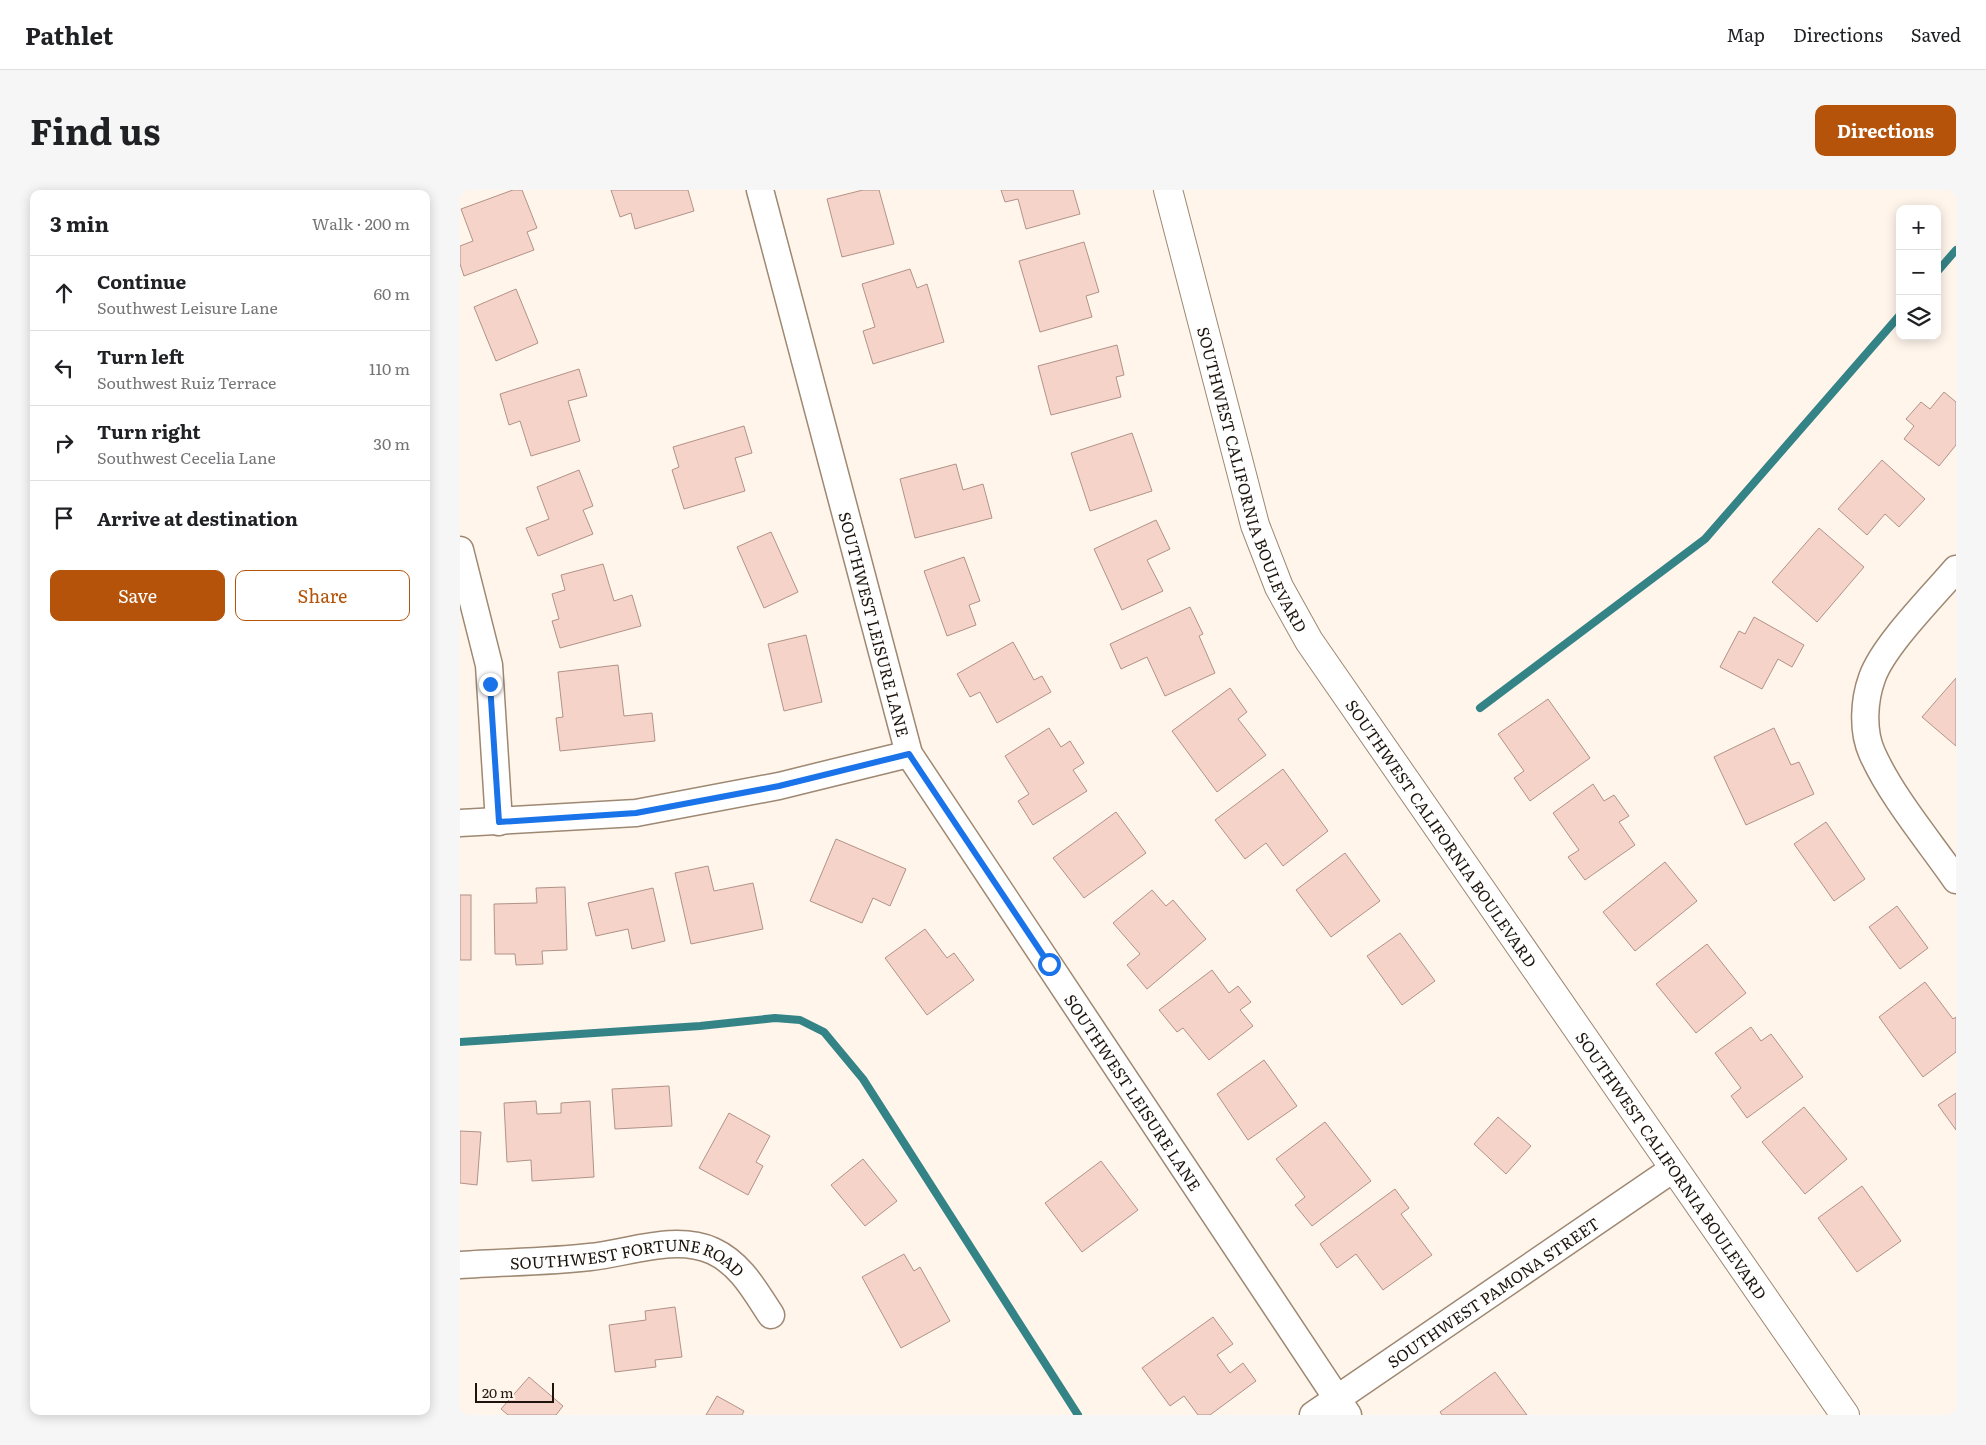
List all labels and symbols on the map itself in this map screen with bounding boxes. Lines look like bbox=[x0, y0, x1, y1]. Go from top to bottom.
street label: SOUTHWEST CALIFORNIA BOULEVARD bbox=[1192, 324, 1314, 636]
street label: SOUTHWEST LEISURE LANE bbox=[833, 509, 916, 739]
route end bbox=[479, 673, 502, 696]
street label: SOUTHWEST CALIFORNIA BOULEVARD bbox=[1341, 694, 1543, 972]
route start bbox=[1038, 953, 1061, 976]
street label: SOUTHWEST LEISURE LANE bbox=[1059, 989, 1208, 1195]
street label: SOUTHWEST CALIFORNIA BOULEVARD bbox=[1571, 1026, 1773, 1304]
street label: SOUTHWEST PAMONA STREET bbox=[1382, 1211, 1604, 1373]
street label: SOUTHWEST FORTUNE ROAD bbox=[509, 1232, 751, 1282]
scale bar bbox=[475, 1380, 554, 1403]

